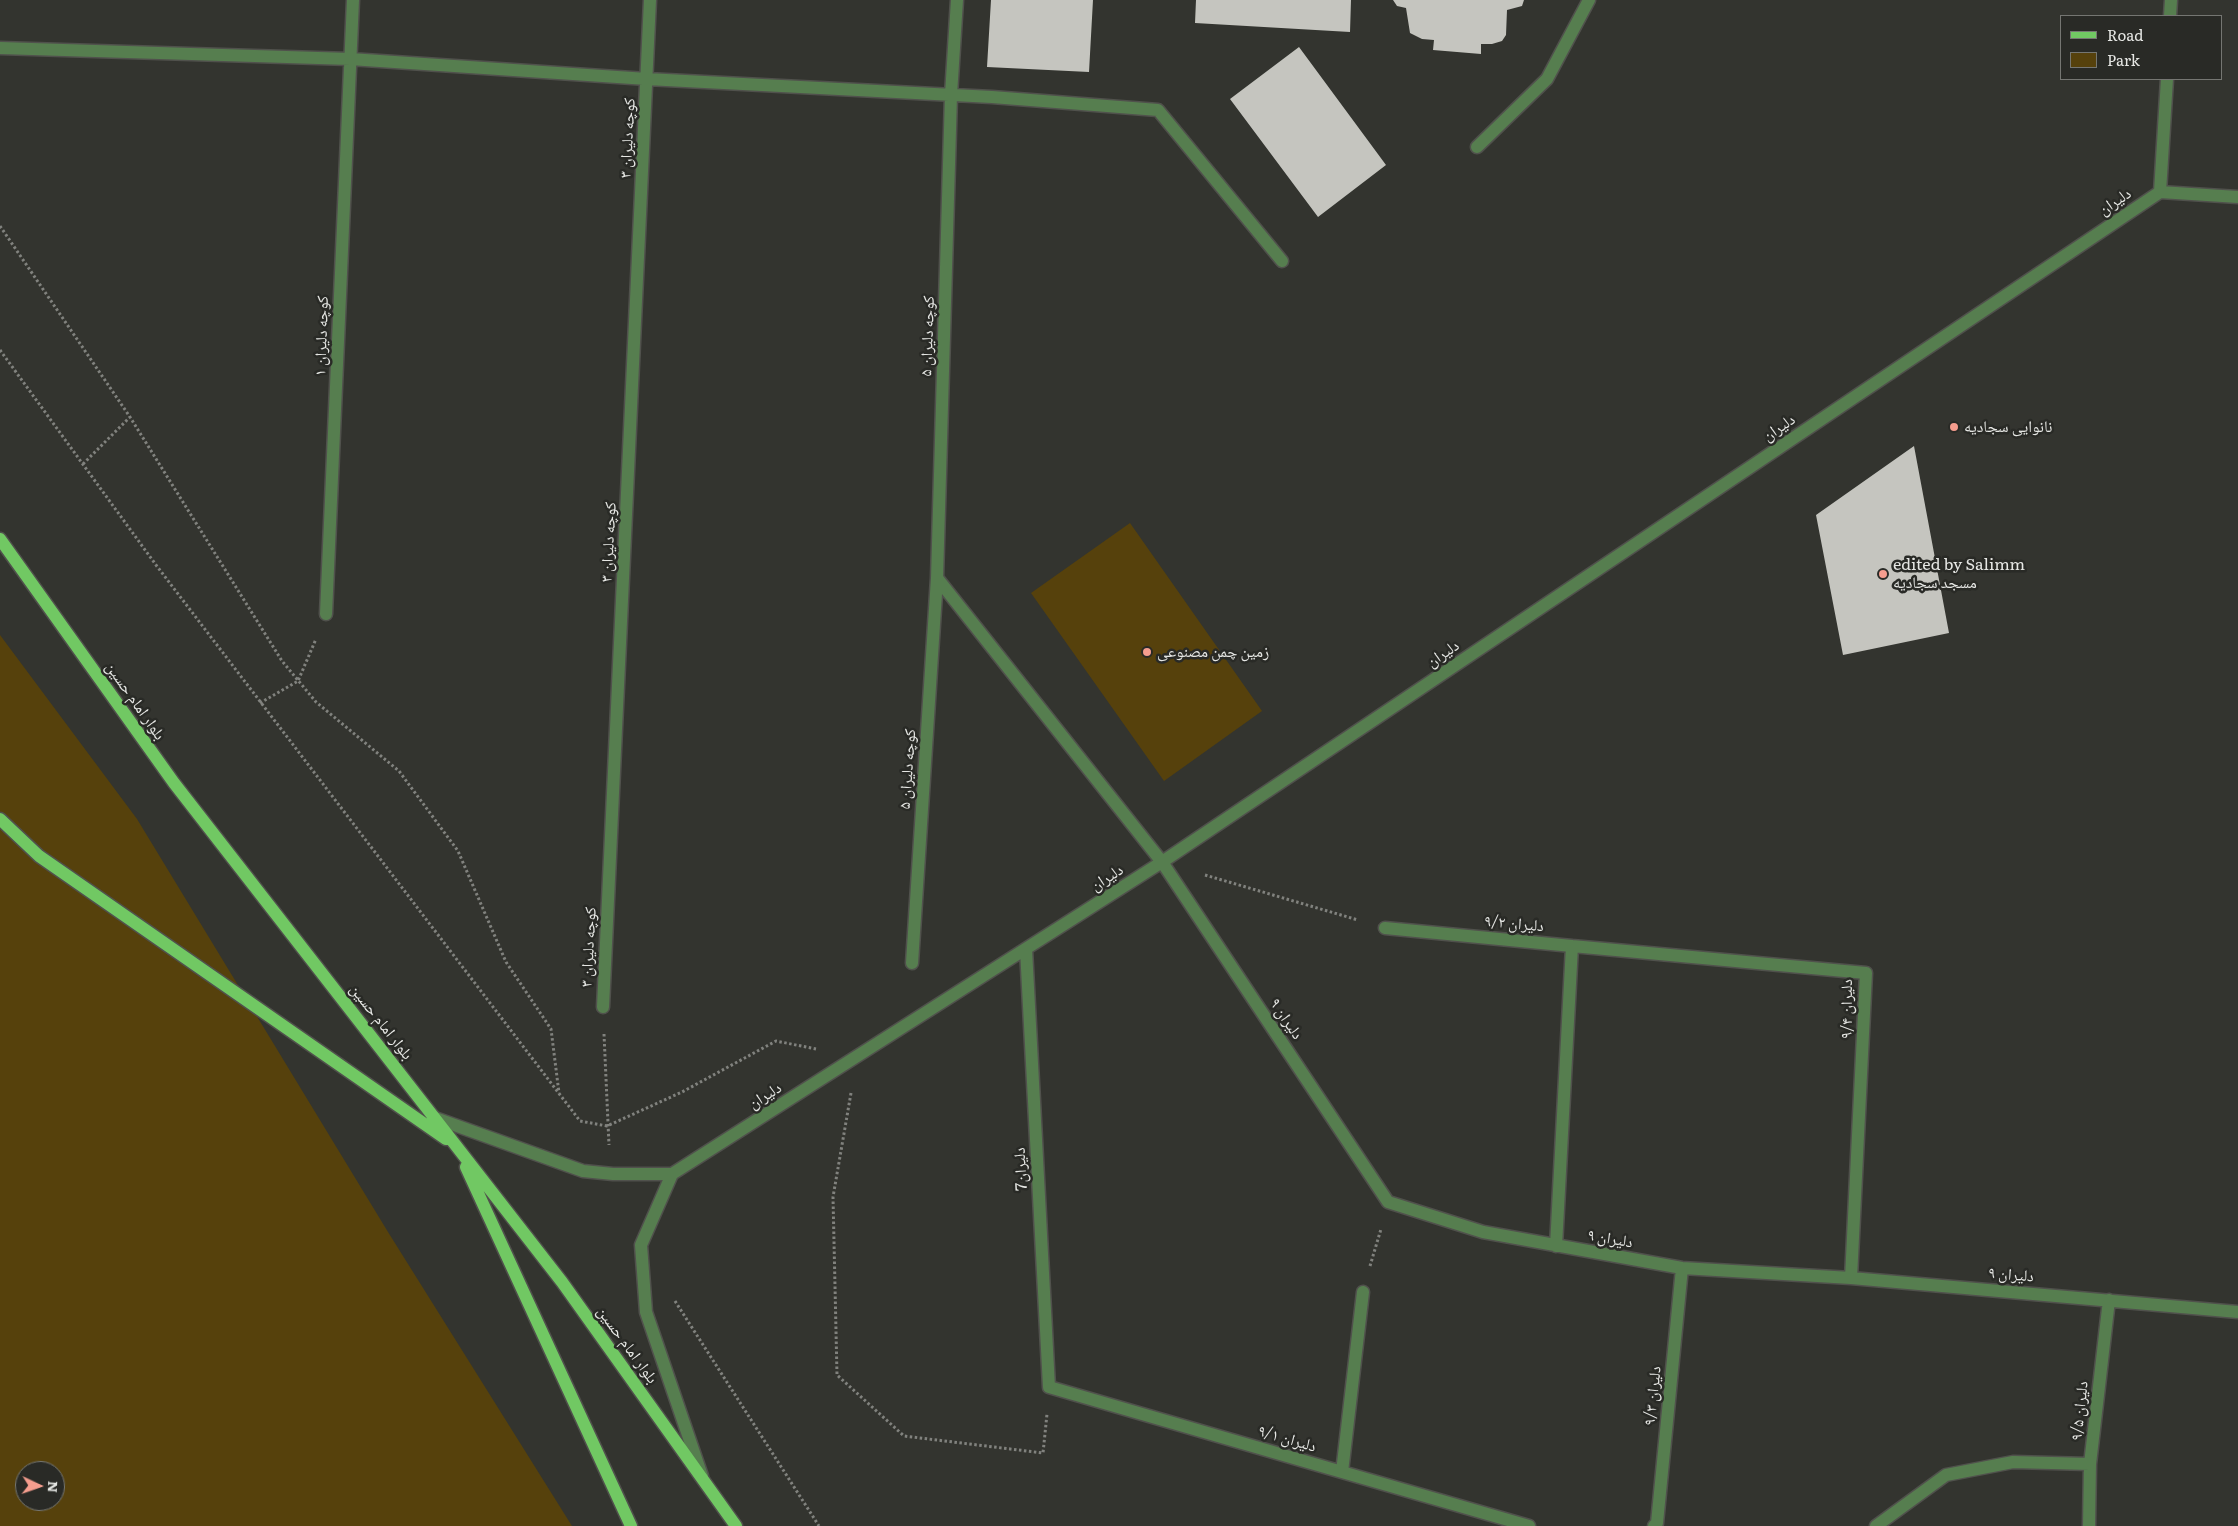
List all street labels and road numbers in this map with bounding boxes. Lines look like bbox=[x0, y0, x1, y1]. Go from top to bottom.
street label: کوچه دلیران ۳ bbox=[616, 97, 640, 179]
street label: دلیران bbox=[2095, 184, 2135, 220]
street label: کوچه دلیران ۱ bbox=[311, 295, 333, 377]
street label: کوچه دلیران ۵ bbox=[917, 295, 939, 377]
street label: دلیران bbox=[1759, 410, 1799, 446]
street label: کوچه دلیران ۳ bbox=[597, 501, 621, 583]
street label: دلیران bbox=[1423, 636, 1463, 672]
street label: بلوار امام حسین bbox=[101, 658, 169, 744]
street label: کوچه دلیران ۵ bbox=[896, 728, 920, 810]
street label: دلیران bbox=[1087, 860, 1127, 896]
street label: کوچه دلیران ۳ bbox=[577, 906, 601, 988]
street label: دلیران ۹/۲ bbox=[1483, 912, 1545, 936]
street label: دلیران ۹/۴ bbox=[1837, 979, 1857, 1039]
street label: بلوار امام حسین bbox=[345, 980, 417, 1064]
street label: دلیران ۹ bbox=[1265, 995, 1307, 1043]
street label: دلیران bbox=[745, 1078, 785, 1114]
street label: دلیران7 bbox=[1010, 1147, 1032, 1191]
street label: دلیران ۹ bbox=[1586, 1226, 1634, 1252]
street label: دلیران ۹ bbox=[1987, 1263, 2035, 1287]
street label: بلوار امام حسین bbox=[592, 1303, 662, 1387]
street label: دلیران ۹/۳ bbox=[1640, 1365, 1666, 1427]
street label: دلیران ۹/۵ bbox=[2067, 1380, 2093, 1442]
street label: دلیران ۹/۱ bbox=[1256, 1422, 1318, 1456]

